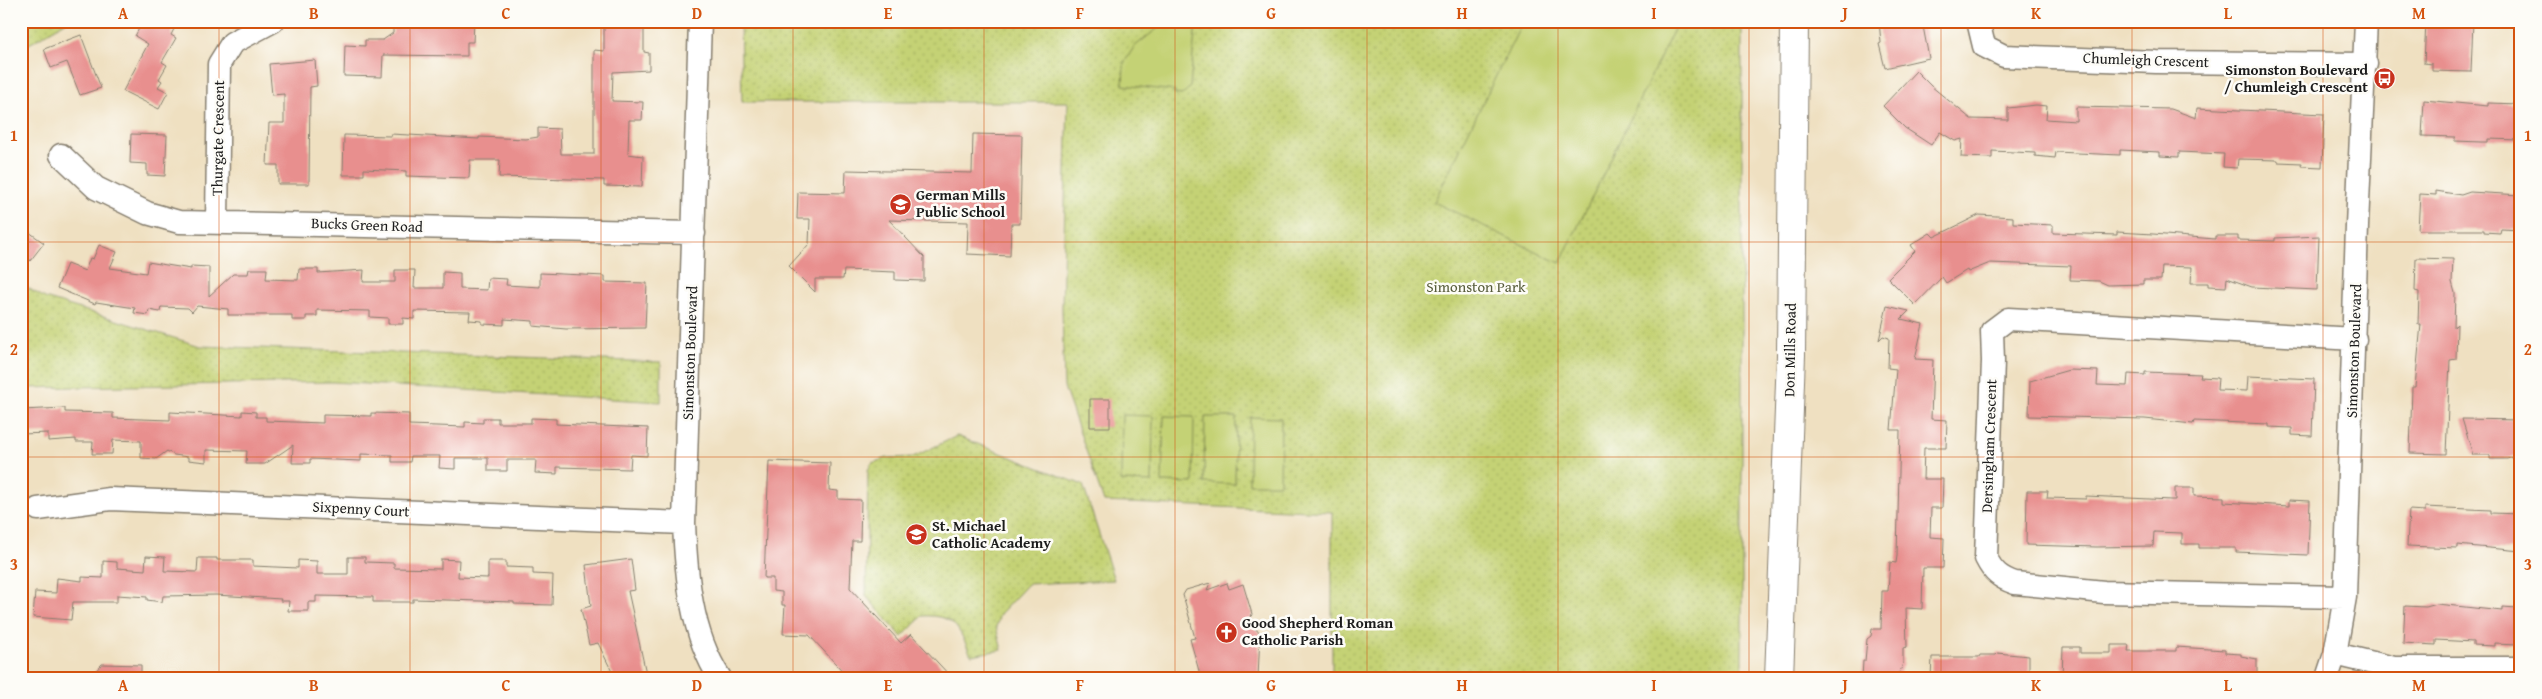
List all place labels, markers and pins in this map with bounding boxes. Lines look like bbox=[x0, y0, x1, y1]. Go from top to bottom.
place label: Simonston Boulevard / Chumleigh Crescent bbox=[2224, 59, 2368, 97]
bus stop icon: Simonston Boulevard / Chumleigh Crescent bbox=[2372, 67, 2396, 91]
place label: German Mills Public School bbox=[916, 184, 1005, 222]
school or university icon: German Mills Public School bbox=[888, 192, 912, 216]
place label: St. Michael Catholic Academy bbox=[932, 515, 1051, 553]
school or university icon: St. Michael Catholic Academy bbox=[904, 523, 928, 547]
place label: Good Shepherd Roman Catholic Parish bbox=[1242, 612, 1393, 650]
church icon: Good Shepherd Roman Catholic Parish bbox=[1214, 620, 1238, 644]

